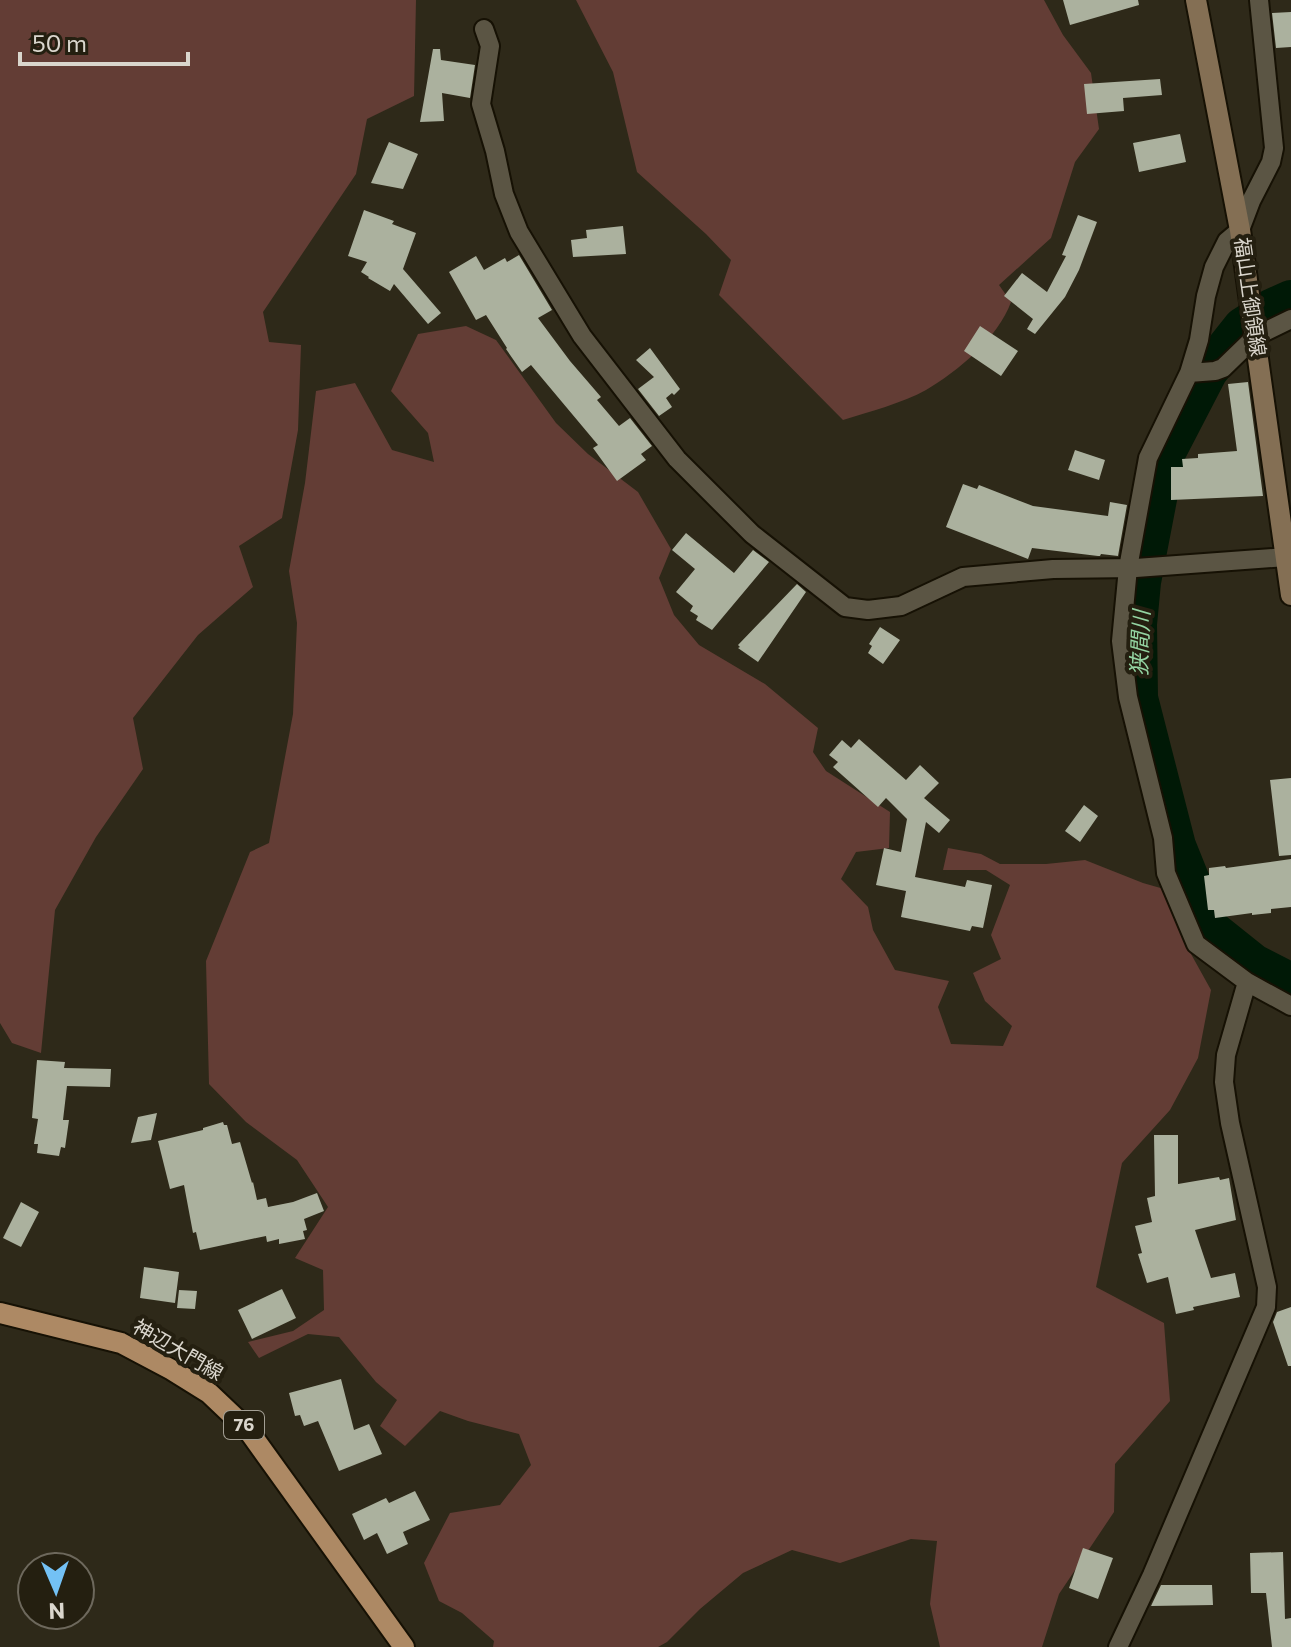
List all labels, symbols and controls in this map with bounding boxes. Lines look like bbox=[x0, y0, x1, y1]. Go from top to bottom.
scale bar bbox=[20, 16, 188, 66]
text: 50 m bbox=[32, 28, 87, 57]
street label: 福山上御領線 bbox=[1231, 236, 1271, 358]
water label: 狭間川 bbox=[1125, 608, 1154, 676]
street label: 神辺大門線 bbox=[129, 1314, 228, 1385]
road number: 76 bbox=[224, 1411, 264, 1439]
north arrow bbox=[16, 1551, 96, 1631]
text: N bbox=[48, 1598, 65, 1625]

